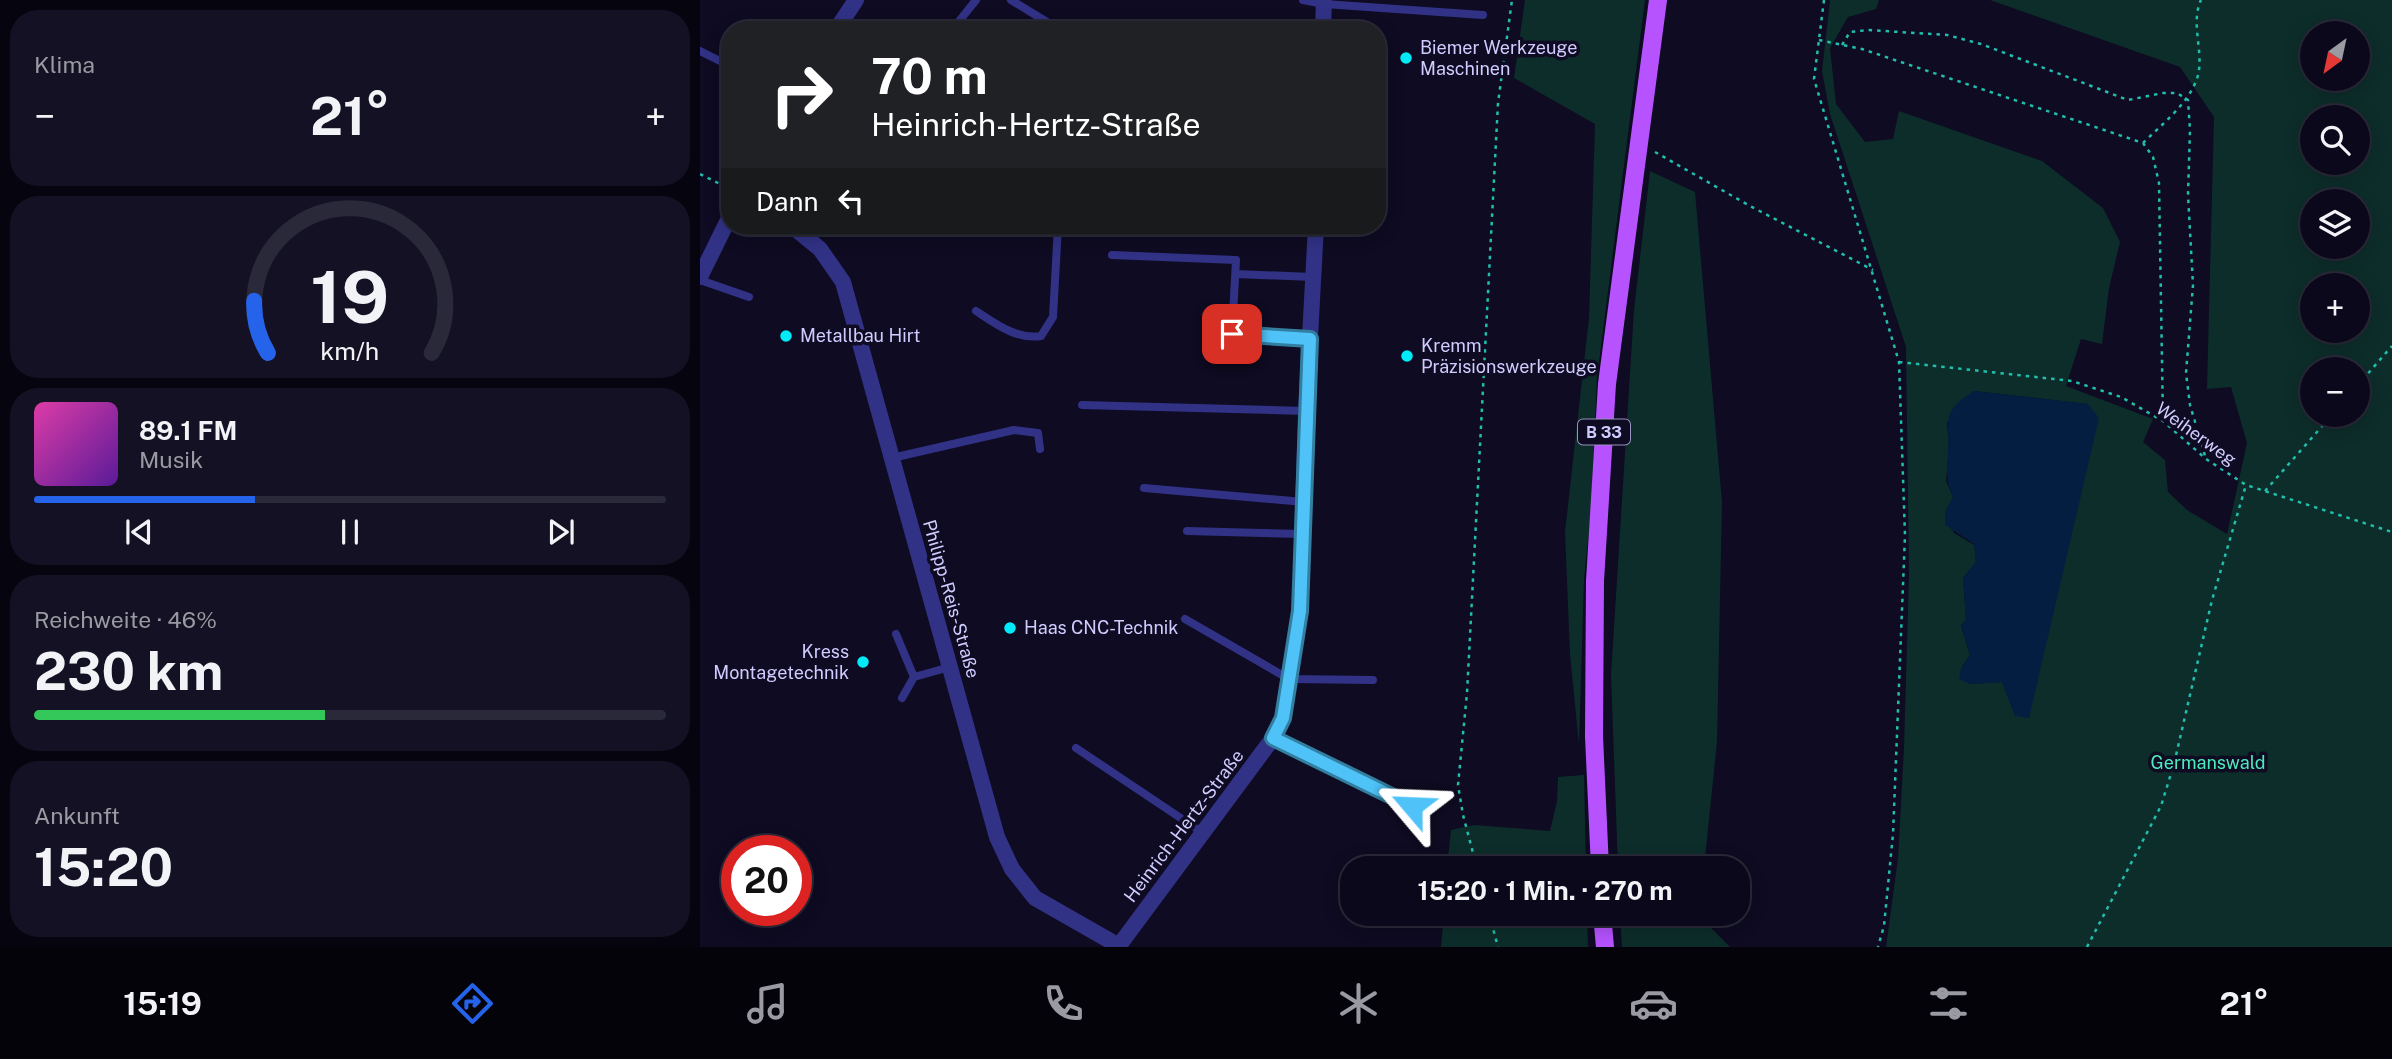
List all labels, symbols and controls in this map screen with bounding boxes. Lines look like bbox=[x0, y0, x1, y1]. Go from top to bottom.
north arrow bbox=[2300, 21, 2370, 91]
map controls bbox=[2300, 21, 2370, 427]
place label: Biemer Werkzeuge Maschinen bbox=[1420, 37, 1577, 79]
text: 70 m bbox=[871, 47, 988, 105]
icon: right bbox=[756, 49, 847, 140]
marker: Biemer Werkzeuge Maschinen bbox=[1398, 50, 1414, 66]
text: Klima bbox=[34, 51, 95, 78]
text: 21° bbox=[310, 86, 390, 147]
text: − bbox=[34, 94, 55, 139]
text: + bbox=[645, 94, 666, 139]
button: search bbox=[2300, 105, 2370, 175]
text: Heinrich-Hertz-Straße bbox=[871, 106, 1201, 143]
icon: left bbox=[832, 182, 870, 220]
text: Dann bbox=[756, 186, 818, 217]
button: layers bbox=[2300, 189, 2370, 259]
text: 19 bbox=[310, 255, 390, 340]
button: + bbox=[2300, 273, 2370, 343]
pin bbox=[1202, 304, 1262, 364]
icon: arrive bbox=[1213, 315, 1251, 353]
place label: Metallbau Hirt bbox=[800, 325, 921, 346]
marker: Metallbau Hirt bbox=[778, 328, 794, 344]
place label: Kremm Präzisionswerkzeuge bbox=[1421, 335, 1597, 377]
text: km/h bbox=[321, 336, 379, 366]
marker: Kremm Präzisionswerkzeuge bbox=[1399, 348, 1415, 364]
button: − bbox=[2300, 357, 2370, 427]
street label: Weiherweg bbox=[2152, 397, 2241, 470]
text: 89.1 FM bbox=[139, 415, 237, 446]
road number: B 33 bbox=[1578, 420, 1630, 444]
text: Musik bbox=[139, 446, 203, 473]
icon: previous bbox=[120, 513, 158, 551]
icon: pause bbox=[331, 513, 369, 551]
icon: next bbox=[542, 513, 580, 551]
street label: Philipp-Reis-Straße bbox=[919, 517, 984, 680]
text: Reichweite · 46% bbox=[34, 606, 217, 633]
place label: Haas CNC-Technik bbox=[1024, 617, 1178, 638]
marker: Haas CNC-Technik bbox=[1002, 620, 1018, 636]
text: 230 km bbox=[34, 641, 223, 702]
place label: Kress Montagetechnik bbox=[713, 641, 849, 683]
marker: Kress Montagetechnik bbox=[855, 654, 871, 670]
street label: Heinrich-Hertz-Straße bbox=[1119, 745, 1248, 906]
park label: Germanswald bbox=[2151, 752, 2265, 773]
position arrow bbox=[1375, 769, 1449, 843]
text: Ankunft bbox=[34, 802, 120, 829]
speed limit sign: 20 bbox=[721, 835, 812, 926]
text: 15:20 bbox=[34, 837, 173, 898]
text: 15:20 · 1 Min. · 270 m bbox=[1418, 875, 1672, 906]
icon: directions bbox=[448, 979, 497, 1028]
icon: music bbox=[743, 979, 792, 1028]
icon: phone bbox=[1039, 979, 1088, 1028]
icon: climate bbox=[1334, 979, 1383, 1028]
icon: car bbox=[1629, 979, 1678, 1028]
icon: filters bbox=[1924, 979, 1973, 1028]
text: 15:19 bbox=[123, 985, 202, 1022]
text: 21° bbox=[2220, 985, 2269, 1022]

